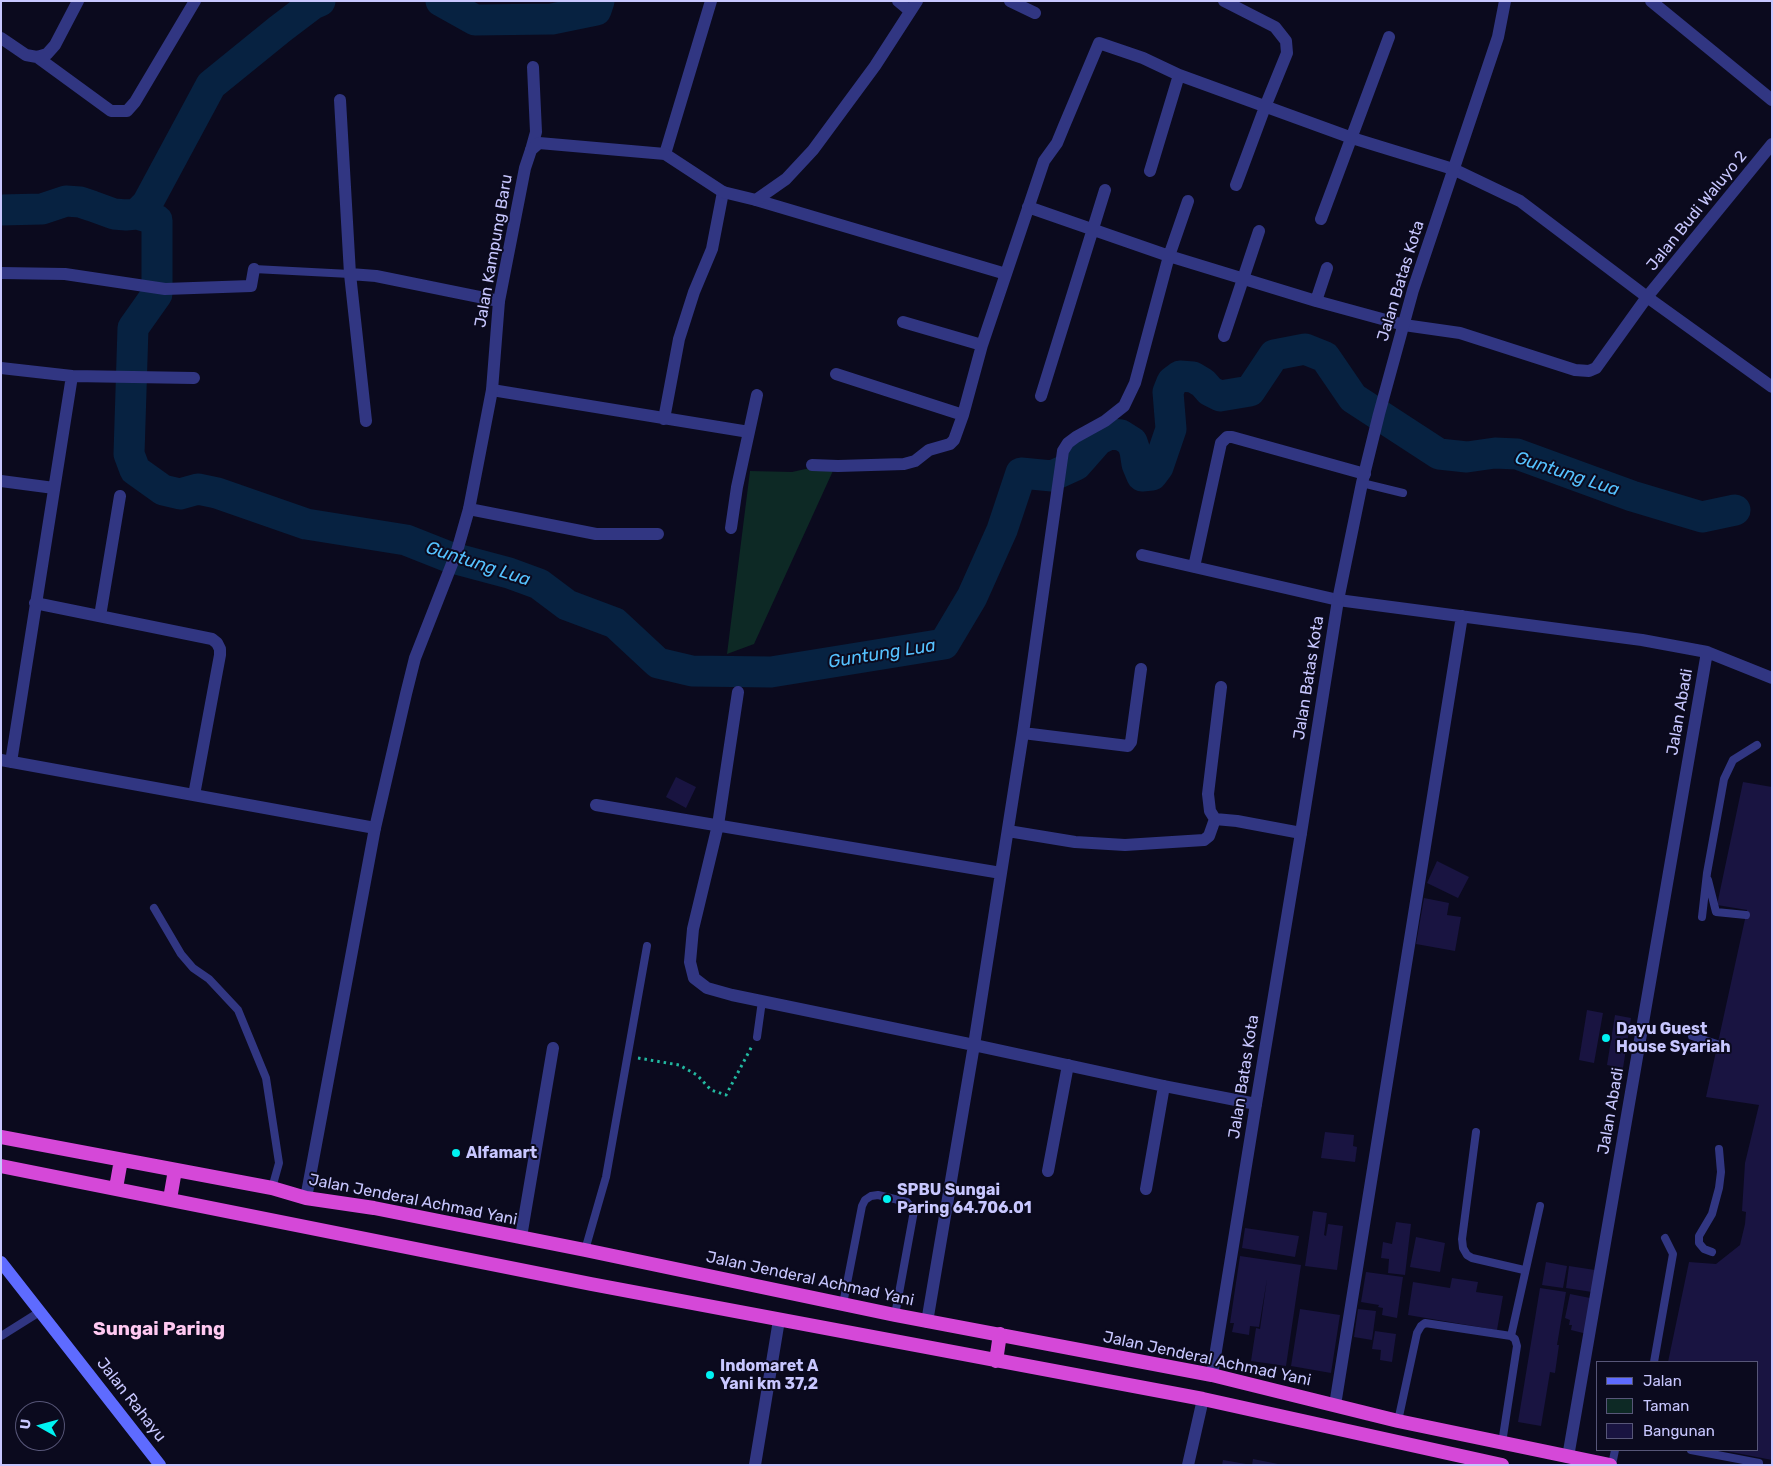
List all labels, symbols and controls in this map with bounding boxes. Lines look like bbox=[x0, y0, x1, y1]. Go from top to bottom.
street label: Jalan Budi Waluyo 2 bbox=[1643, 147, 1751, 275]
street label: Jalan Kampung Baru bbox=[471, 173, 517, 329]
street label: Jalan Batas Kota bbox=[1374, 218, 1428, 344]
water label: Guntung Lua bbox=[1512, 447, 1622, 501]
water label: Guntung Lua bbox=[423, 537, 533, 591]
street label: Jalan Batas Kota bbox=[1290, 615, 1328, 741]
water label: Guntung Lua bbox=[827, 635, 937, 673]
street label: Jalan Abadi bbox=[1663, 667, 1697, 757]
street label: Jalan Batas Kota bbox=[1225, 1014, 1263, 1140]
place label: Dayu Guest House Syariah bbox=[1616, 1019, 1731, 1057]
marker: Dayu Guest House Syariah bbox=[1600, 1032, 1612, 1044]
street label: Jalan Abadi bbox=[1594, 1066, 1628, 1156]
place label: Alfamart bbox=[466, 1143, 537, 1163]
marker: Alfamart bbox=[450, 1147, 462, 1159]
street label: Jalan Jenderal Achmad Yani bbox=[307, 1170, 519, 1230]
place label: SPBU Sungai Paring 64.706.01 bbox=[897, 1180, 1032, 1218]
marker: SPBU Sungai Paring 64.706.01 bbox=[881, 1193, 893, 1205]
street label: Jalan Jenderal Achmad Yani bbox=[704, 1248, 916, 1310]
district label: Sungai Paring bbox=[93, 1319, 225, 1341]
street label: Jalan Jenderal Achmad Yani bbox=[1101, 1328, 1313, 1390]
street label: Jalan Rahayu bbox=[92, 1354, 170, 1446]
place label: Indomaret A Yani km 37,2 bbox=[720, 1356, 818, 1394]
legend bbox=[1596, 1361, 1758, 1451]
marker: Indomaret A Yani km 37,2 bbox=[704, 1369, 716, 1381]
text: Jalan bbox=[1643, 1372, 1682, 1390]
text: Taman bbox=[1643, 1397, 1689, 1415]
north arrow bbox=[15, 1401, 65, 1451]
text: U bbox=[17, 1418, 35, 1430]
text: Bangunan bbox=[1643, 1422, 1715, 1440]

